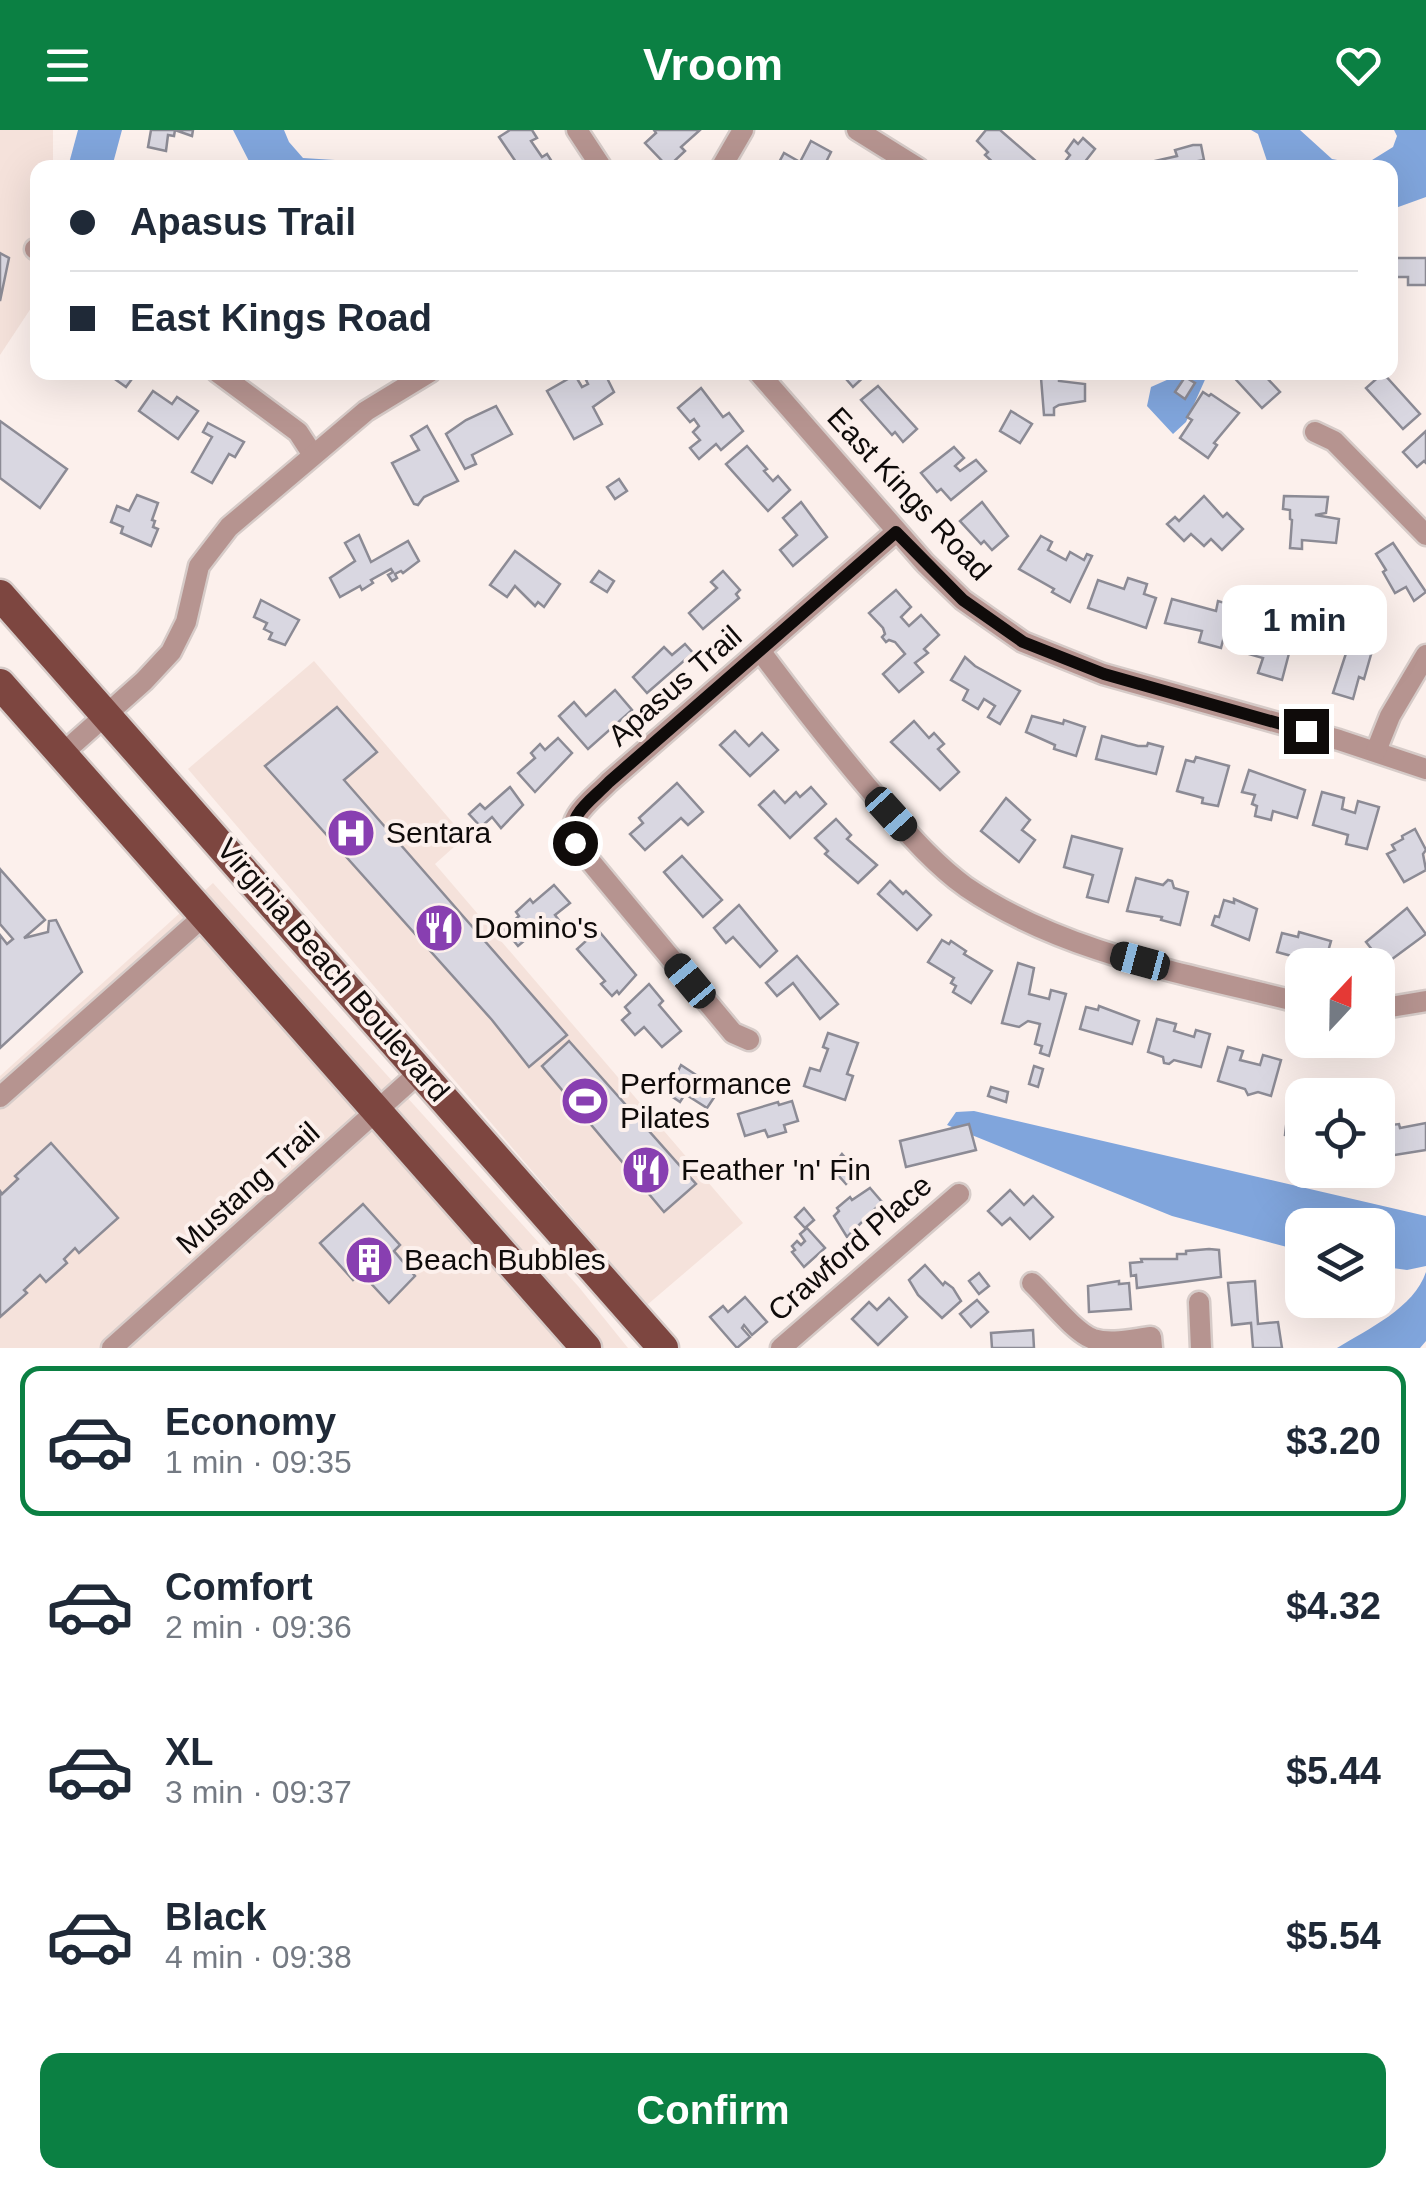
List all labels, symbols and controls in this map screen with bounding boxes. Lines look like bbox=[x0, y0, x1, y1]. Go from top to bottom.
icon: menu bbox=[40, 38, 95, 93]
icon: heart bbox=[1331, 38, 1386, 93]
text: Vroom bbox=[643, 39, 783, 90]
text: Apasus Trail bbox=[130, 201, 356, 243]
text: East Kings Road bbox=[130, 297, 432, 339]
street label: East Kings Road bbox=[821, 401, 998, 587]
callout: 1 min bbox=[1224, 586, 1388, 656]
text: 1 min bbox=[1263, 602, 1346, 638]
street label: Apasus Trail bbox=[602, 619, 748, 752]
route end bbox=[1284, 709, 1329, 754]
car bbox=[860, 782, 922, 846]
hospital icon: Sentara bbox=[325, 807, 377, 859]
place label: Sentara bbox=[386, 816, 491, 849]
route start bbox=[553, 821, 598, 866]
street label: Virginia Beach Boulevard bbox=[211, 832, 456, 1107]
restaurant icon: Domino's bbox=[413, 902, 465, 954]
place label: Domino's bbox=[474, 911, 598, 944]
car bbox=[1107, 939, 1173, 983]
car bbox=[659, 948, 721, 1014]
north arrow bbox=[1285, 948, 1395, 1058]
map controls bbox=[1285, 948, 1395, 1318]
place label: Performance Pilates bbox=[620, 1067, 792, 1134]
sports icon: Performance Pilates bbox=[559, 1075, 611, 1127]
button: locate bbox=[1285, 1078, 1395, 1188]
street label: Mustang Trail bbox=[170, 1115, 326, 1260]
restaurant icon: Feather 'n' Fin bbox=[620, 1144, 672, 1196]
place label: Feather 'n' Fin bbox=[681, 1153, 871, 1186]
street label: Crawford Place bbox=[761, 1168, 938, 1327]
button: layers bbox=[1285, 1208, 1395, 1318]
building icon: Beach Bubbles bbox=[343, 1234, 395, 1286]
place label: Beach Bubbles bbox=[404, 1243, 606, 1276]
icon: car bbox=[45, 1396, 135, 1486]
text: Economy bbox=[165, 1401, 336, 1443]
text: $3.20 bbox=[1286, 1420, 1381, 1462]
text: 1 min · 09:35 bbox=[165, 1444, 352, 1480]
icon: car bbox=[45, 1561, 135, 1651]
text: Comfort bbox=[165, 1566, 313, 1608]
text: $4.32 bbox=[1286, 1585, 1381, 1627]
text: 2 min · 09:36 bbox=[165, 1609, 352, 1645]
icon: car bbox=[45, 1726, 135, 1816]
text: XL bbox=[165, 1731, 214, 1773]
text: $5.44 bbox=[1286, 1750, 1381, 1792]
text: 3 min · 09:37 bbox=[165, 1774, 352, 1810]
icon: car bbox=[45, 1891, 135, 1981]
text: Black bbox=[165, 1896, 266, 1938]
text: $5.54 bbox=[1286, 1915, 1381, 1957]
text: 4 min · 09:38 bbox=[165, 1939, 352, 1975]
button: Confirm bbox=[40, 2053, 1386, 2168]

